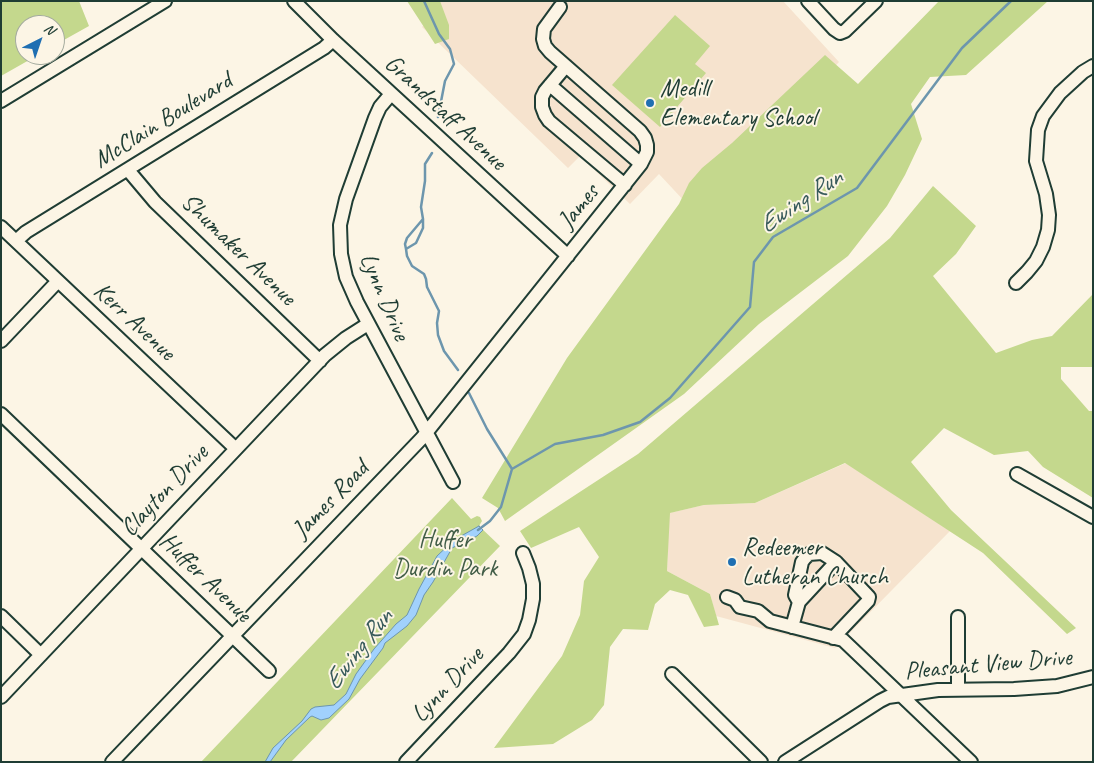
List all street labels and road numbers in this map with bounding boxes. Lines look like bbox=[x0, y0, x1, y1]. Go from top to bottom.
street label: Grandstaff Avenue bbox=[378, 49, 512, 177]
street label: McClain Boulevard bbox=[88, 67, 238, 175]
street label: James bbox=[552, 179, 606, 235]
street label: Shumaker Avenue bbox=[174, 188, 302, 312]
street label: Lynn Drive bbox=[352, 249, 416, 345]
street label: Kerr Avenue bbox=[87, 277, 181, 367]
street label: Clayton Drive bbox=[115, 439, 215, 543]
street label: James Road bbox=[287, 455, 375, 545]
street label: Huffer Avenue bbox=[153, 527, 257, 629]
street label: Lynn Drive bbox=[406, 641, 490, 729]
street label: Pleasant View Drive bbox=[903, 643, 1073, 687]

